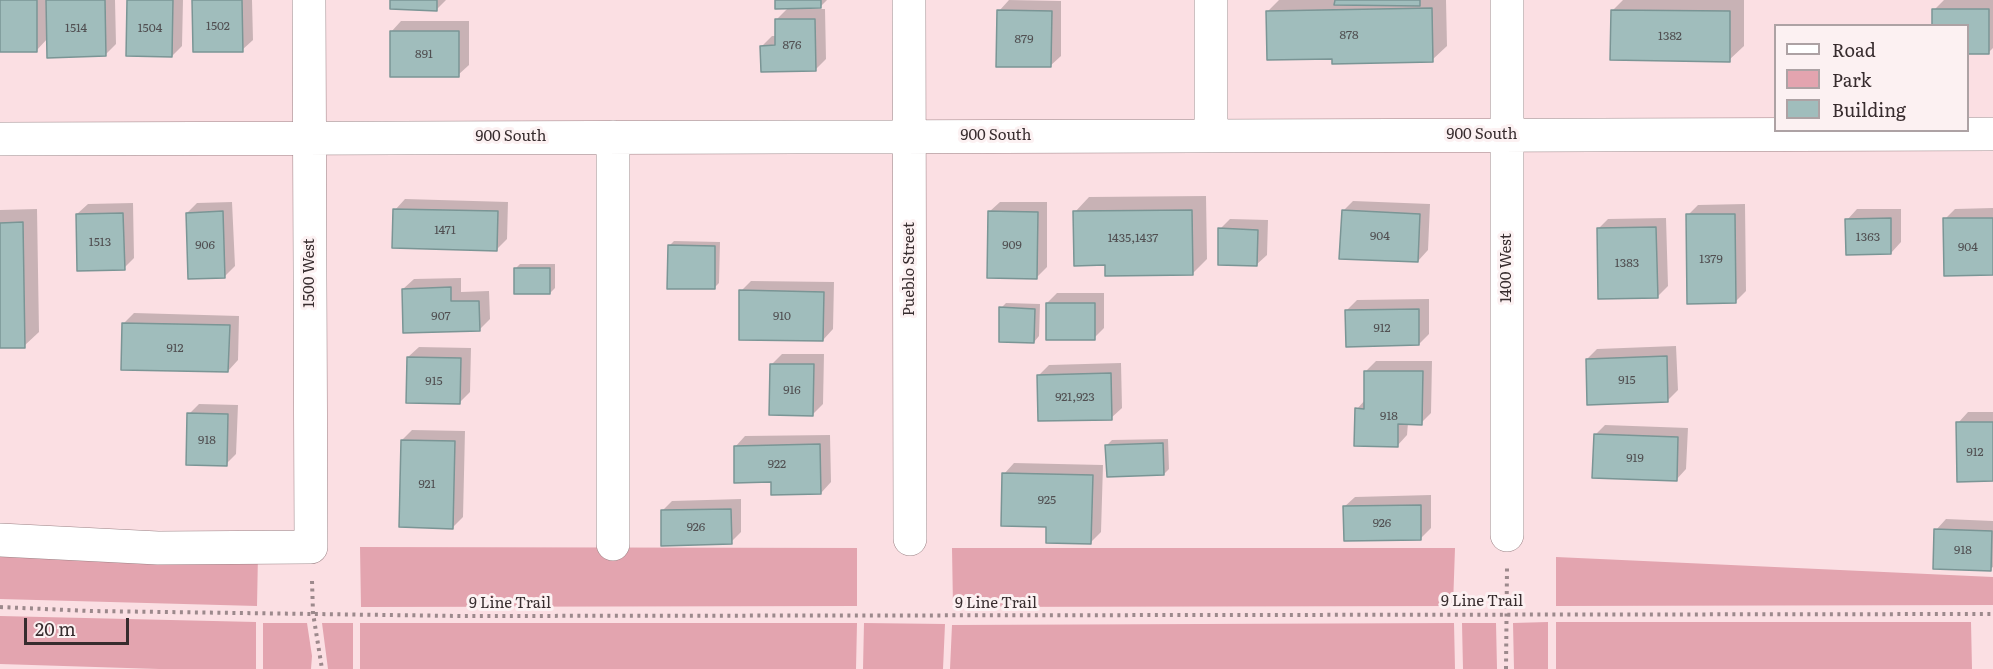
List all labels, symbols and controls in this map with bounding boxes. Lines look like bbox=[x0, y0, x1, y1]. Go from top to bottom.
house number: 1502 bbox=[206, 19, 230, 33]
house number: 1514 bbox=[65, 21, 87, 35]
house number: 1504 bbox=[138, 21, 162, 35]
legend bbox=[1774, 24, 1969, 132]
house number: 878 bbox=[1339, 28, 1359, 42]
house number: 1382 bbox=[1658, 29, 1682, 43]
house number: 879 bbox=[1015, 32, 1033, 46]
text: Road bbox=[1832, 36, 1876, 63]
house number: 876 bbox=[782, 38, 802, 52]
house number: 891 bbox=[415, 47, 433, 61]
text: Park bbox=[1832, 66, 1871, 93]
text: Building bbox=[1832, 96, 1906, 123]
street label: 900 South bbox=[1447, 126, 1517, 144]
street label: 900 South bbox=[961, 127, 1031, 145]
street label: 900 South bbox=[476, 128, 546, 146]
street label: Pueblo Street bbox=[901, 222, 919, 316]
house number: 1471 bbox=[434, 223, 456, 237]
house number: 904 bbox=[1370, 229, 1390, 243]
house number: 1363 bbox=[1856, 230, 1880, 244]
house number: 1435,1437 bbox=[1108, 231, 1158, 245]
street label: 1400 West bbox=[1498, 233, 1516, 303]
house number: 1513 bbox=[89, 235, 111, 249]
house number: 906 bbox=[195, 238, 215, 252]
street label: 1500 West bbox=[301, 238, 319, 308]
house number: 909 bbox=[1002, 238, 1022, 252]
house number: 904 bbox=[1958, 240, 1978, 254]
house number: 1379 bbox=[1699, 252, 1723, 266]
house number: 1383 bbox=[1615, 256, 1639, 270]
house number: 907 bbox=[431, 309, 451, 323]
house number: 910 bbox=[773, 309, 791, 323]
house number: 912 bbox=[1373, 321, 1391, 335]
house number: 912 bbox=[166, 341, 184, 355]
house number: 915 bbox=[1618, 373, 1636, 387]
house number: 915 bbox=[425, 374, 443, 388]
house number: 916 bbox=[783, 383, 801, 397]
house number: 921,923 bbox=[1055, 390, 1095, 404]
house number: 918 bbox=[1380, 409, 1398, 423]
house number: 918 bbox=[198, 433, 216, 447]
house number: 912 bbox=[1966, 445, 1984, 459]
house number: 919 bbox=[1626, 451, 1644, 465]
house number: 922 bbox=[768, 457, 786, 471]
house number: 921 bbox=[418, 477, 436, 491]
house number: 925 bbox=[1038, 493, 1056, 507]
house number: 926 bbox=[1373, 516, 1391, 530]
house number: 926 bbox=[687, 520, 705, 534]
house number: 918 bbox=[1954, 543, 1972, 557]
street label: 9 Line Trail bbox=[1441, 593, 1523, 611]
street label: 9 Line Trail bbox=[469, 595, 551, 613]
street label: 9 Line Trail bbox=[955, 595, 1037, 613]
scale bar bbox=[27, 606, 132, 644]
text: 20 m bbox=[35, 615, 76, 642]

